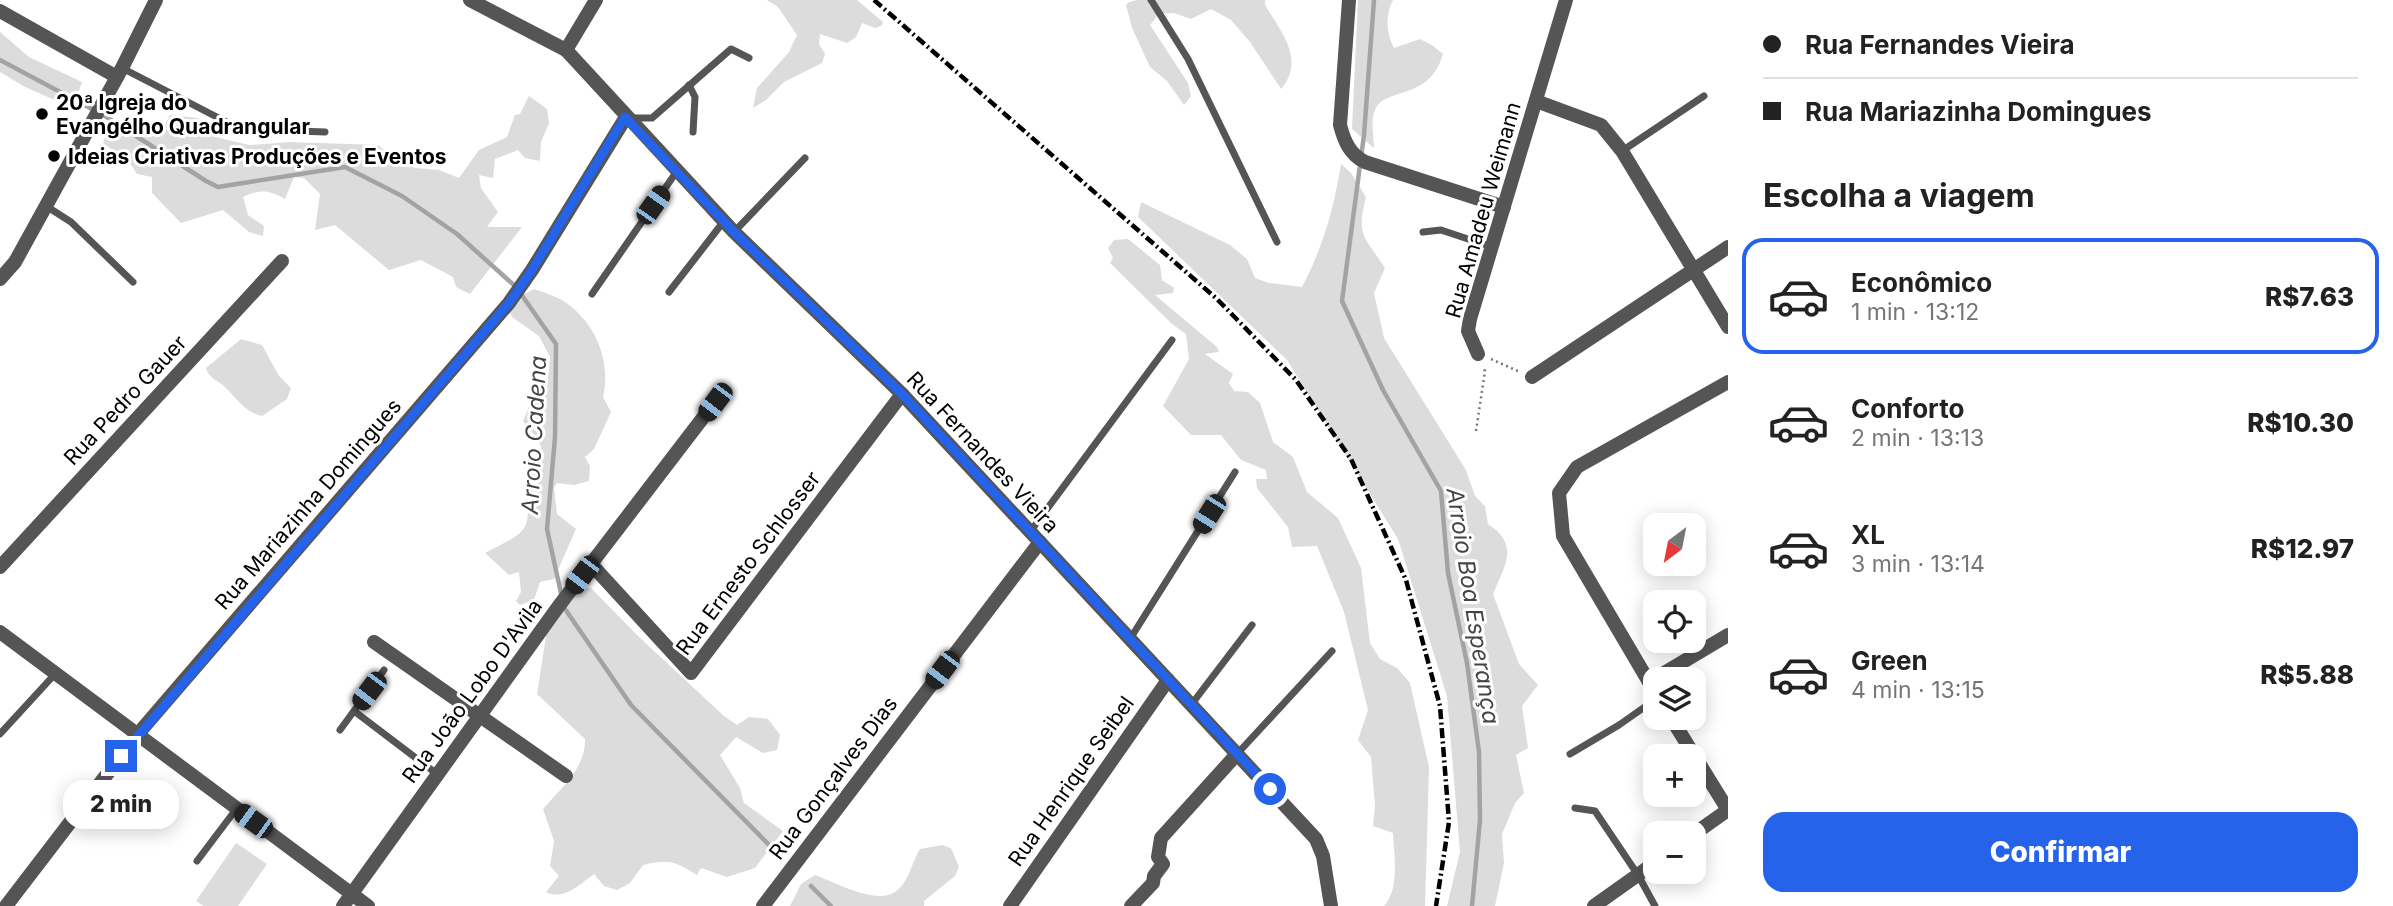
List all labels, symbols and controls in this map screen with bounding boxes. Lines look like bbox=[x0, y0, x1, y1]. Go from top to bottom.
text: Rua Fernandes Vieira bbox=[1805, 29, 2075, 60]
place label: 20ª Igreja do Evangélho Quadrangular bbox=[56, 90, 310, 139]
text: Rua Mariazinha Domingues bbox=[1805, 96, 2152, 127]
street label: Rua Amadeu Weimann bbox=[1440, 99, 1526, 321]
marker: 20ª Igreja do Evangélho Quadrangular bbox=[34, 106, 50, 122]
place label: Ideias Criativas Produções e Eventos bbox=[68, 144, 447, 169]
marker: Ideias Criativas Produções e Eventos bbox=[46, 148, 62, 164]
text: Escolha a viagem bbox=[1763, 176, 2035, 215]
car bbox=[633, 182, 674, 228]
icon: car bbox=[1767, 265, 1830, 328]
text: Econômico bbox=[1851, 267, 1992, 298]
text: R$7.63 bbox=[2265, 281, 2354, 312]
text: 1 min · 13:12 bbox=[1851, 298, 1979, 326]
street label: Rua Pedro Gauer bbox=[59, 330, 192, 470]
water label: Arroio Cadena bbox=[516, 355, 552, 516]
street label: Rua Fernandes Vieira bbox=[902, 366, 1064, 538]
car bbox=[694, 379, 737, 425]
icon: car bbox=[1767, 391, 1830, 454]
text: Conforto bbox=[1851, 393, 1964, 424]
street label: Rua Mariazinha Domingues bbox=[210, 394, 406, 614]
text: R$10.30 bbox=[2247, 407, 2354, 438]
text: 2 min · 13:13 bbox=[1851, 424, 1984, 452]
street label: Rua Ernesto Schlosser bbox=[671, 466, 825, 660]
water label: Arroio Boa Esperança bbox=[1440, 485, 1506, 726]
car bbox=[1189, 491, 1230, 537]
north arrow bbox=[1643, 513, 1706, 576]
map controls bbox=[1643, 513, 1706, 884]
icon: car bbox=[1767, 517, 1830, 580]
text: XL bbox=[1851, 519, 1885, 550]
text: R$12.97 bbox=[2251, 533, 2354, 564]
text: 3 min · 13:14 bbox=[1851, 550, 1985, 578]
car bbox=[561, 552, 604, 598]
button: locate bbox=[1643, 590, 1706, 653]
street label: Rua João Lobo D'Avila bbox=[397, 594, 547, 788]
icon: car bbox=[1767, 643, 1830, 706]
text: Green bbox=[1851, 645, 1928, 676]
car bbox=[921, 647, 964, 693]
text: R$5.88 bbox=[2260, 659, 2354, 690]
button: layers bbox=[1643, 667, 1706, 730]
car bbox=[348, 668, 391, 714]
text: 4 min · 13:15 bbox=[1851, 676, 1985, 704]
street label: Rua Henrique Seibel bbox=[1003, 691, 1139, 871]
street label: Rua Gonçalves Dias bbox=[764, 692, 902, 864]
route end bbox=[105, 740, 137, 772]
button: + bbox=[1643, 744, 1706, 807]
route start bbox=[1254, 773, 1286, 805]
callout: 2 min bbox=[63, 780, 179, 830]
text: 2 min bbox=[90, 790, 152, 818]
car bbox=[230, 800, 277, 842]
button: Confirmar bbox=[1763, 812, 2358, 892]
button: − bbox=[1643, 821, 1706, 884]

